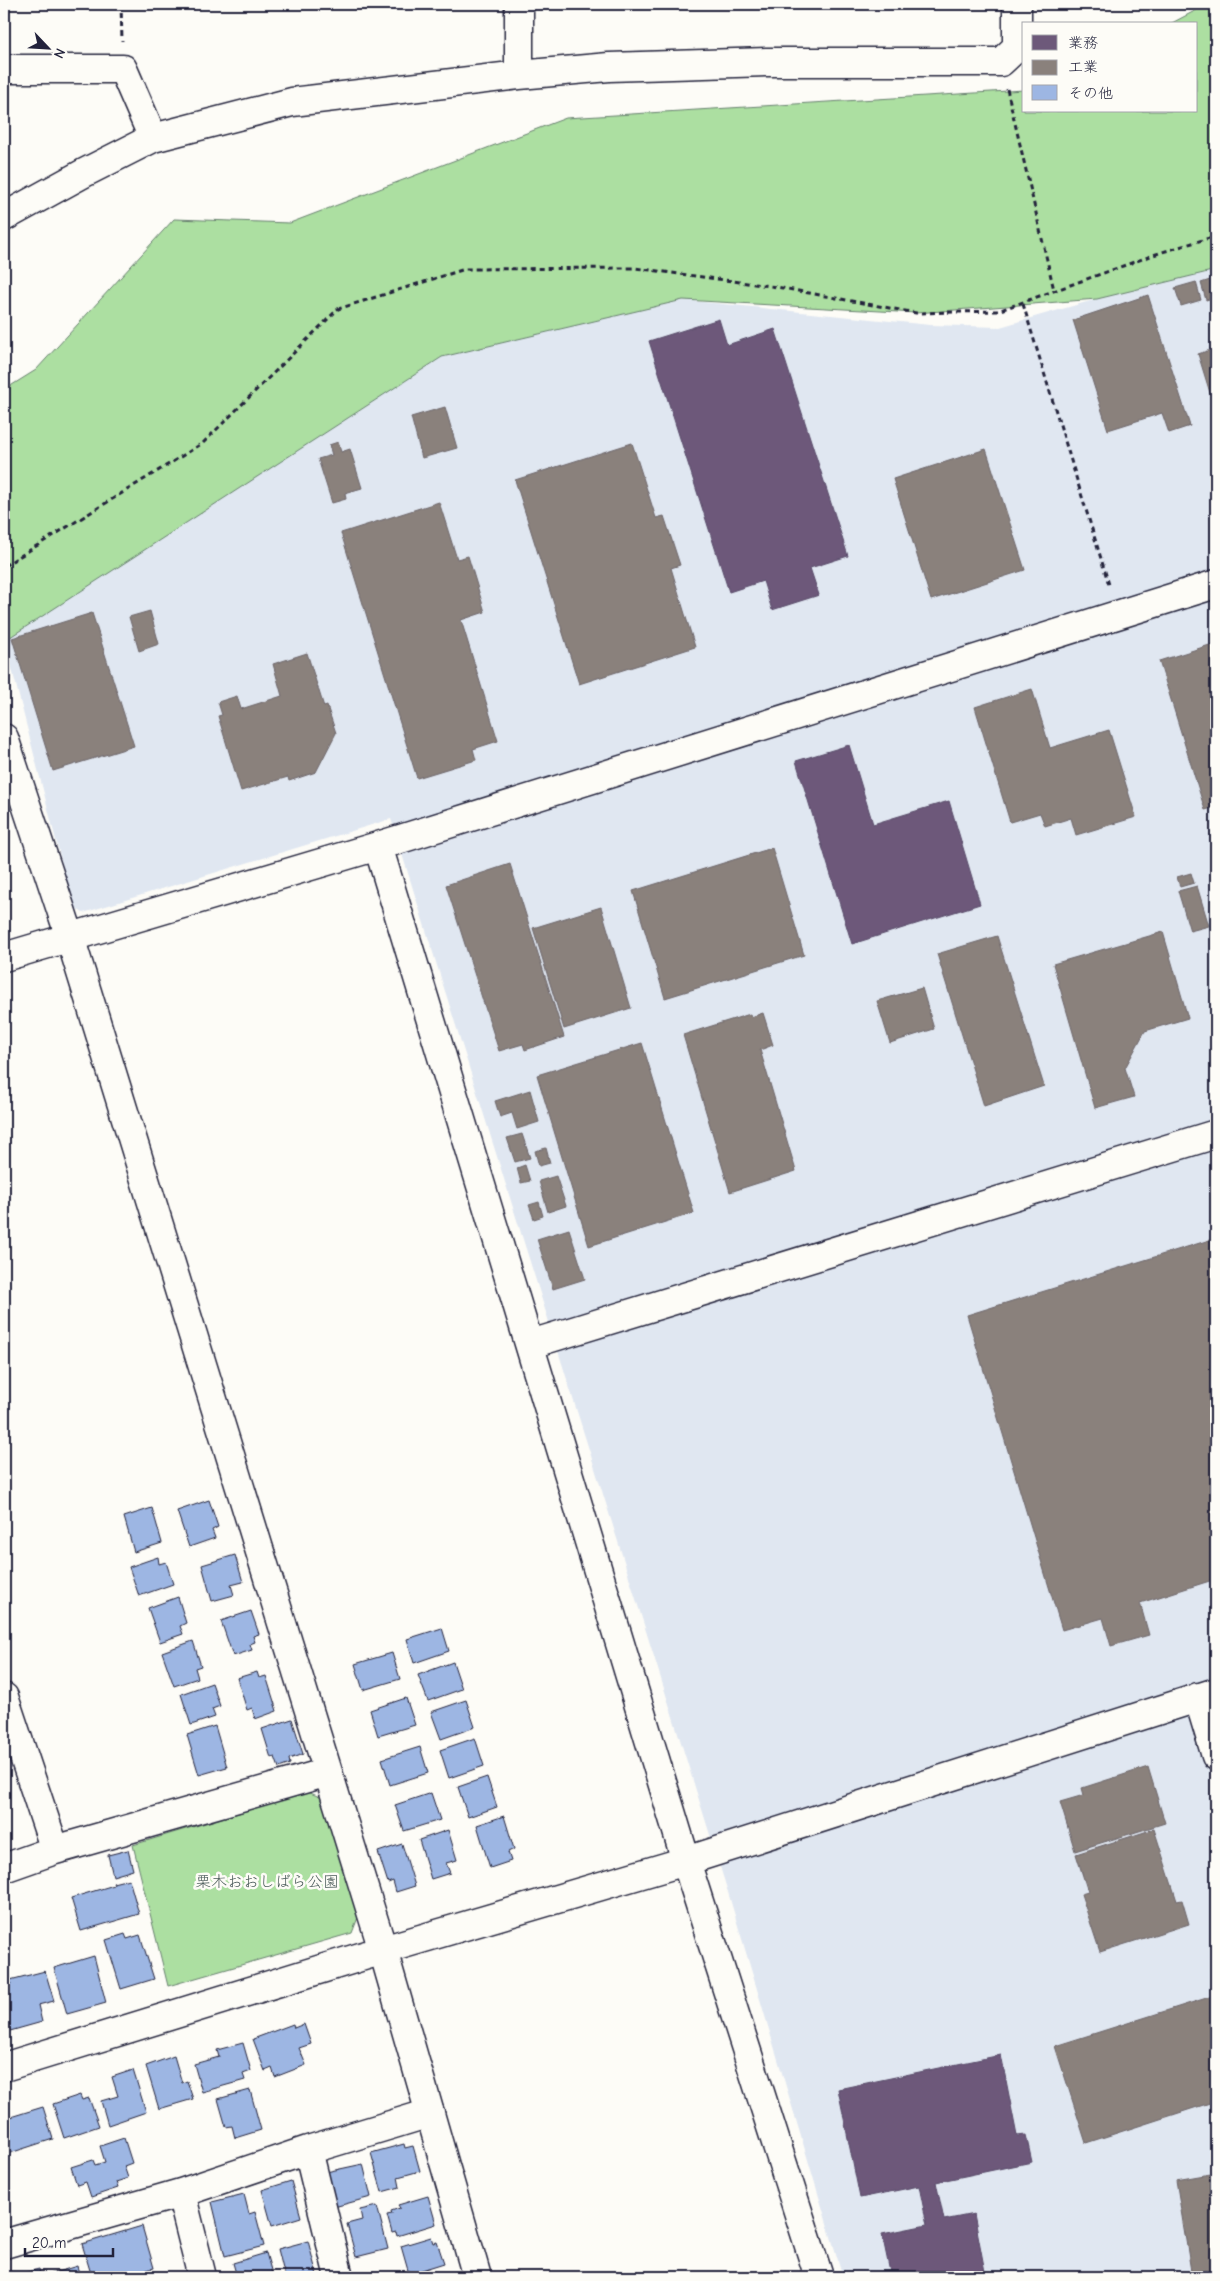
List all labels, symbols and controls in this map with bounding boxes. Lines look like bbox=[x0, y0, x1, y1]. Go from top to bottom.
north arrow bbox=[22, 22, 72, 72]
legend bbox=[1022, 22, 1198, 112]
text: 業務 bbox=[1068, 34, 1098, 52]
text: N bbox=[50, 46, 69, 61]
text: 工業 bbox=[1068, 58, 1098, 76]
text: その他 bbox=[1068, 84, 1113, 102]
park label: 栗木おおしばら公園 bbox=[195, 1873, 339, 1891]
scale bar bbox=[25, 2226, 112, 2258]
text: 20 m bbox=[32, 2234, 66, 2252]

